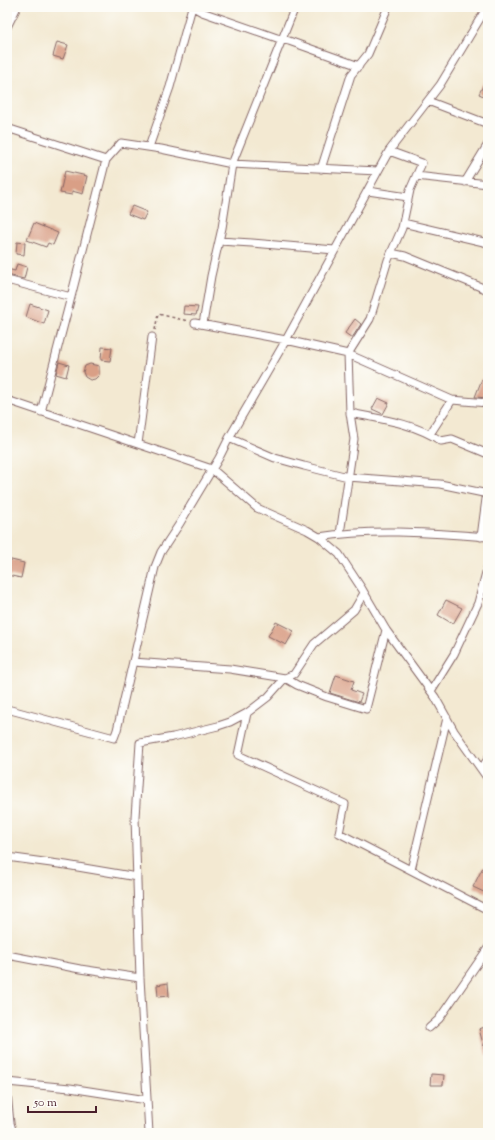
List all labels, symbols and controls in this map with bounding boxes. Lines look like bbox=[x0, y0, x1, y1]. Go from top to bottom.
scale bar bbox=[28, 1088, 96, 1114]
text: 50 m bbox=[33, 1094, 57, 1112]

